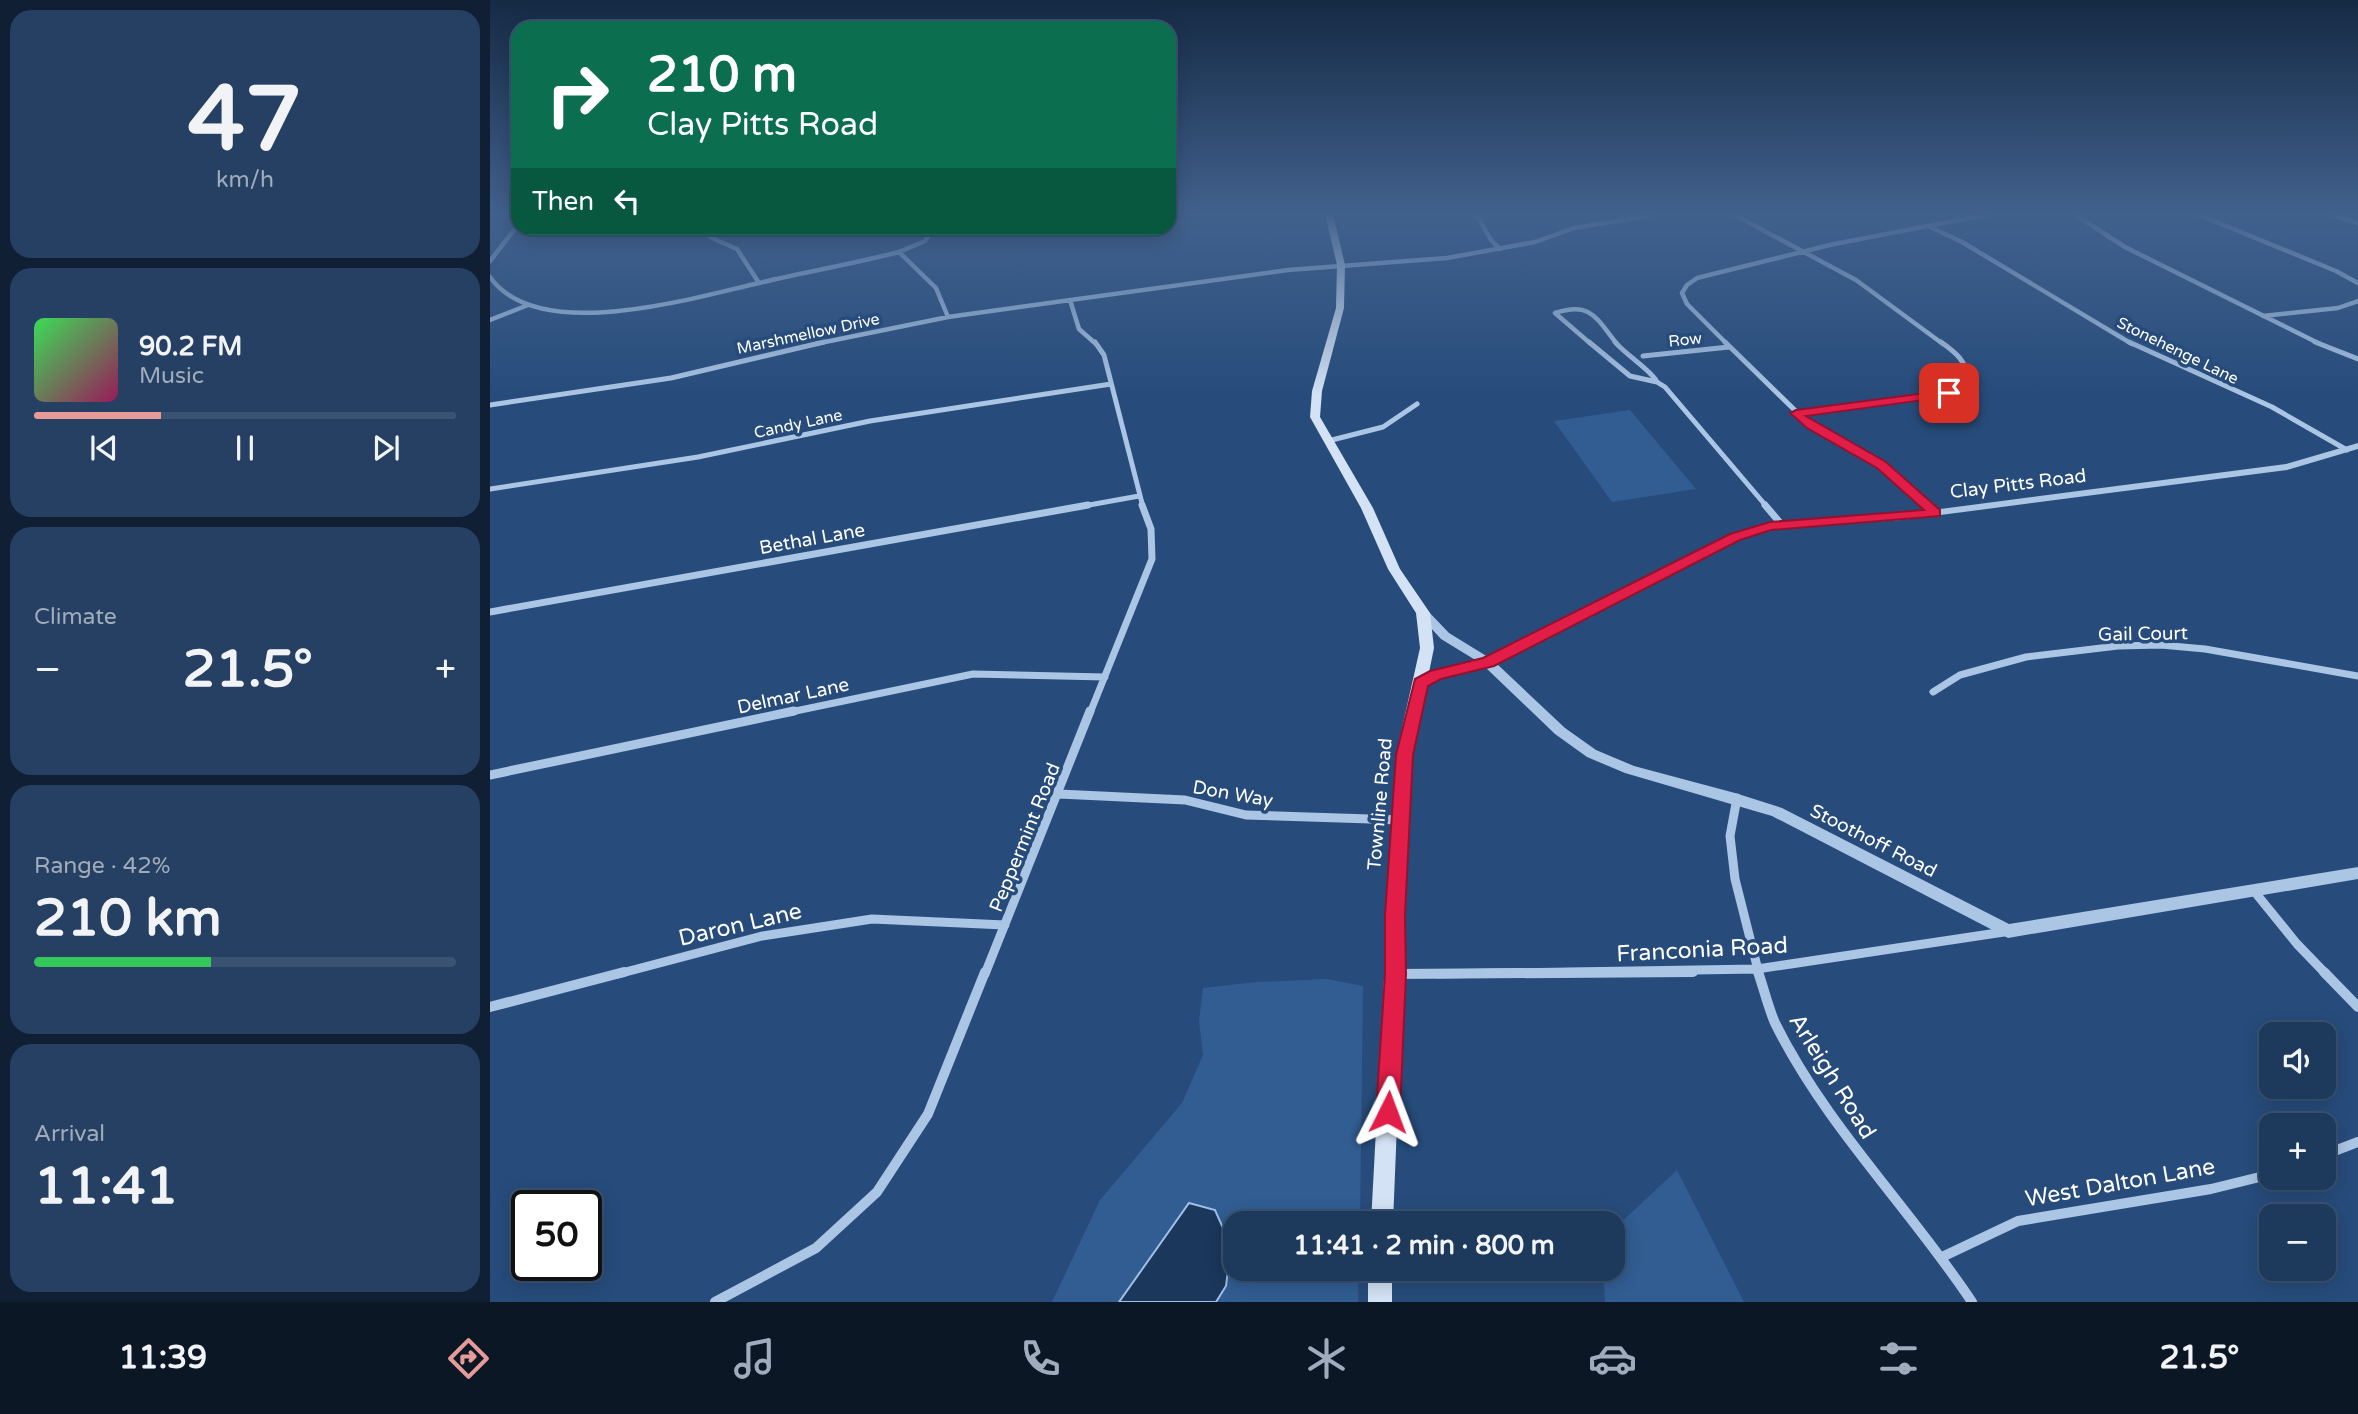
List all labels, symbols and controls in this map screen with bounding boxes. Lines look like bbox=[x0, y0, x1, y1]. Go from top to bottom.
text: 210 m bbox=[647, 46, 797, 105]
icon: right bbox=[532, 49, 623, 140]
text: 47 bbox=[188, 65, 302, 175]
text: Clay Pitts Road bbox=[647, 106, 878, 144]
text: km/h bbox=[216, 166, 274, 194]
icon: left bbox=[608, 182, 646, 220]
text: Then bbox=[532, 186, 594, 217]
street label: Marshmellow Drive bbox=[735, 309, 881, 359]
street label: Stonehenge Lane bbox=[2113, 313, 2242, 389]
street label: Row bbox=[1667, 328, 1703, 352]
text: 90.2 FM bbox=[139, 331, 242, 362]
text: Music bbox=[139, 362, 204, 390]
pin bbox=[1919, 363, 1979, 423]
icon: arrive bbox=[1930, 374, 1968, 412]
street label: Candy Lane bbox=[752, 405, 844, 443]
icon: previous bbox=[85, 429, 123, 467]
icon: pause bbox=[226, 429, 264, 467]
icon: next bbox=[367, 429, 405, 467]
street label: Clay Pitts Road bbox=[1949, 465, 2088, 503]
street label: Bethal Lane bbox=[758, 519, 867, 559]
text: Climate bbox=[34, 603, 117, 631]
street label: Gail Court bbox=[2098, 622, 2188, 646]
text: 21.5° bbox=[183, 638, 313, 701]
text: − bbox=[34, 647, 61, 693]
text: + bbox=[435, 647, 456, 693]
street label: Delmar Lane bbox=[735, 673, 851, 719]
street label: Townline Road bbox=[1363, 737, 1397, 871]
street label: Peppermint Road bbox=[985, 760, 1065, 915]
street label: Don Way bbox=[1191, 776, 1275, 812]
street label: Stoothoff Road bbox=[1807, 800, 1941, 882]
text: Range · 42% bbox=[34, 852, 170, 880]
text: 210 km bbox=[34, 887, 222, 950]
street label: Daron Lane bbox=[676, 897, 805, 953]
street label: Franconia Road bbox=[1616, 932, 1789, 968]
street label: Arleigh Road bbox=[1782, 1009, 1882, 1144]
map controls bbox=[2259, 1022, 2336, 1281]
button: sound bbox=[2259, 1022, 2336, 1099]
position arrow bbox=[1351, 1075, 1425, 1149]
button: + bbox=[2259, 1113, 2336, 1190]
text: Arrival bbox=[34, 1120, 105, 1148]
street label: West Dalton Lane bbox=[2023, 1152, 2217, 1213]
text: 11:41 bbox=[34, 1155, 178, 1218]
speed limit sign: 50 bbox=[511, 1190, 602, 1281]
button: − bbox=[2259, 1204, 2336, 1281]
text: 11:41 · 2 min · 800 m bbox=[1293, 1230, 1555, 1261]
icon: directions bbox=[444, 1334, 493, 1383]
icon: music bbox=[730, 1334, 779, 1383]
icon: phone bbox=[1016, 1334, 1065, 1383]
icon: climate bbox=[1302, 1334, 1351, 1383]
icon: car bbox=[1588, 1334, 1637, 1383]
icon: filters bbox=[1874, 1334, 1923, 1383]
text: 11:39 bbox=[118, 1339, 207, 1377]
text: 21.5° bbox=[2159, 1339, 2239, 1377]

